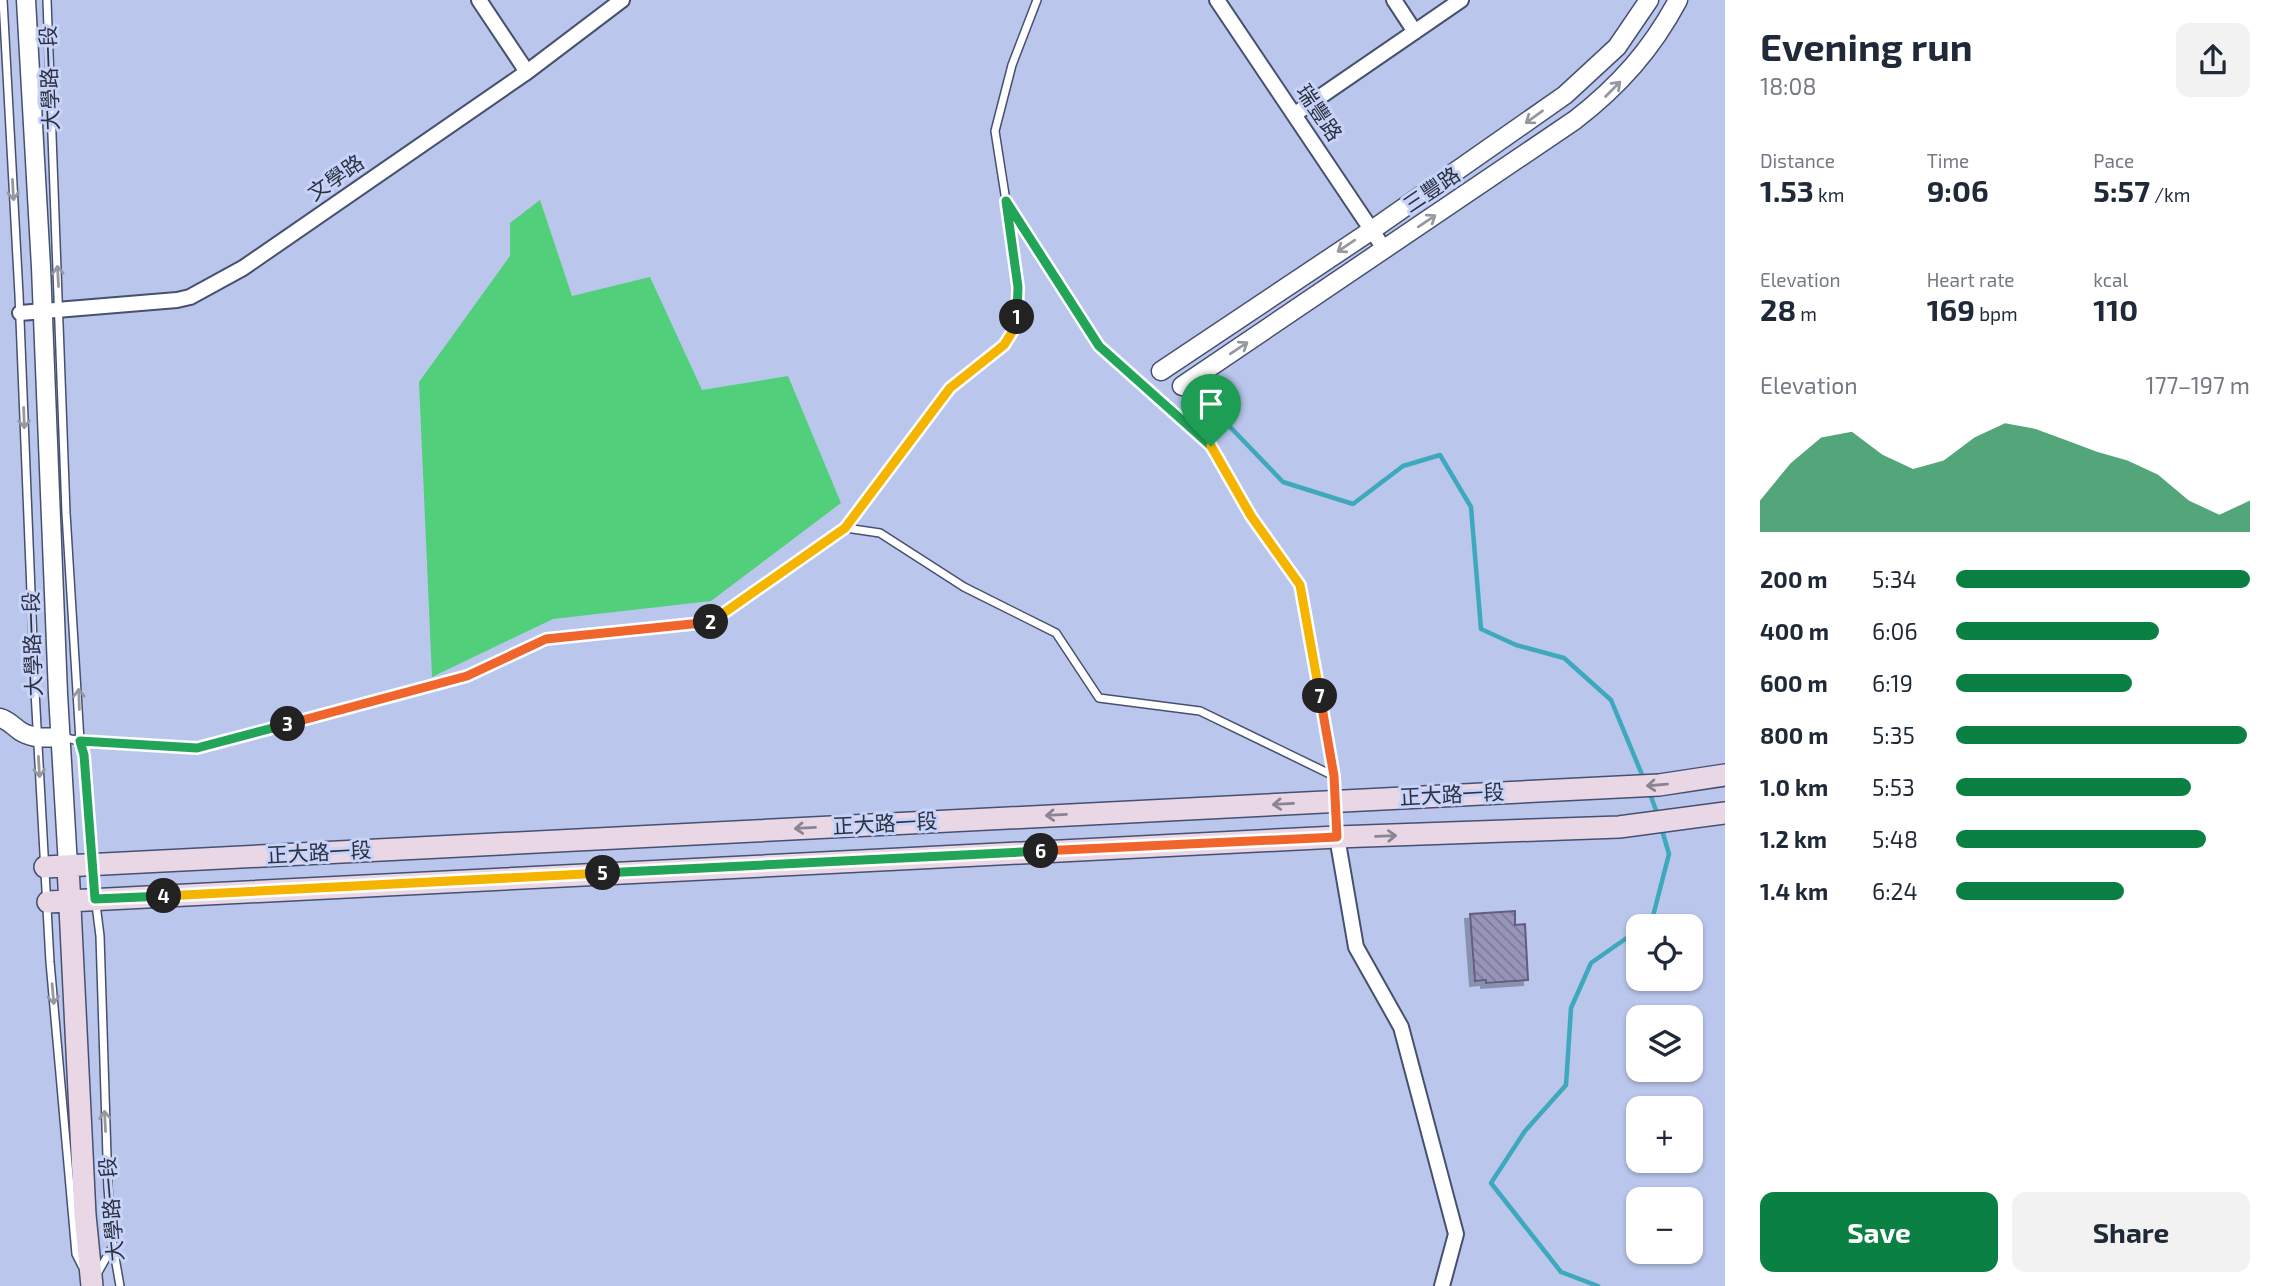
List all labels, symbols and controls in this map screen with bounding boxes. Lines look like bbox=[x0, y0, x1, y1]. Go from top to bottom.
text: Evening run bbox=[1760, 23, 1973, 69]
button: share bbox=[2176, 23, 2250, 97]
street label: 大學路一段 bbox=[34, 25, 63, 131]
text: 18:08 bbox=[1760, 72, 1816, 100]
street label: 瑞豐路 bbox=[1292, 79, 1348, 145]
one-way arrow bbox=[1604, 81, 1621, 98]
one-way arrow bbox=[1525, 110, 1544, 125]
street label: 文學路 bbox=[302, 148, 368, 205]
text: Distance bbox=[1760, 149, 1835, 172]
text: Time bbox=[1927, 149, 1969, 172]
text: Pace bbox=[2093, 149, 2134, 172]
street label: 三豐路 bbox=[1398, 161, 1464, 217]
text: 1.53 bbox=[1760, 172, 1814, 208]
text: 9:06 bbox=[1927, 172, 1989, 208]
text: 5:57 bbox=[2093, 172, 2150, 208]
one-way arrow bbox=[7, 179, 20, 202]
text: km bbox=[1814, 183, 1844, 206]
text: /km bbox=[2150, 183, 2190, 206]
one-way arrow bbox=[1417, 214, 1436, 228]
one-way arrow bbox=[1337, 240, 1357, 254]
one-way arrow bbox=[51, 264, 64, 287]
text: Elevation bbox=[1760, 268, 1841, 291]
text: Heart rate bbox=[1927, 268, 2015, 291]
text: kcal bbox=[2093, 268, 2128, 291]
text: 28 bbox=[1760, 291, 1796, 327]
text: 169 bbox=[1927, 291, 1975, 327]
text: 110 bbox=[2093, 291, 2138, 327]
pin: 1 bbox=[1000, 300, 1034, 334]
text: m bbox=[1796, 302, 1817, 325]
text: bpm bbox=[1975, 302, 2018, 325]
text: 1 bbox=[1012, 305, 1021, 328]
one-way arrow bbox=[1229, 341, 1248, 356]
text: Elevation bbox=[1760, 371, 1858, 399]
text: 177–197 m bbox=[2146, 371, 2250, 399]
pin bbox=[1181, 374, 1241, 446]
icon: arrive bbox=[1192, 385, 1230, 423]
one-way arrow bbox=[17, 406, 31, 429]
text: 200 m bbox=[1760, 565, 1828, 593]
text: 5:34 bbox=[1872, 565, 1917, 593]
street label: 大學路一段 bbox=[17, 591, 46, 697]
pin: 2 bbox=[694, 604, 728, 640]
text: 2 bbox=[705, 610, 716, 633]
text: 400 m bbox=[1760, 617, 1829, 645]
text: 6:06 bbox=[1872, 617, 1918, 645]
text: 600 m bbox=[1760, 669, 1828, 697]
text: 6:19 bbox=[1872, 669, 1913, 697]
pin: 7 bbox=[1302, 678, 1338, 714]
text: 7 bbox=[1314, 684, 1325, 707]
one-way arrow bbox=[73, 687, 86, 710]
pin: 3 bbox=[270, 706, 306, 742]
text: 3 bbox=[282, 712, 293, 735]
text: 800 m bbox=[1760, 721, 1829, 749]
text: 5:35 bbox=[1872, 721, 1915, 749]
one-way arrow bbox=[33, 756, 46, 779]
text: 1.0 km bbox=[1760, 773, 1828, 801]
text: 5:53 bbox=[1872, 773, 1915, 801]
street label: 正大路一段 bbox=[1399, 778, 1505, 809]
one-way arrow bbox=[1647, 779, 1669, 792]
one-way arrow bbox=[1272, 797, 1295, 810]
street label: 正大路一段 bbox=[832, 807, 938, 838]
one-way arrow bbox=[1045, 809, 1068, 822]
one-way arrow bbox=[793, 822, 816, 835]
text: 1.2 km bbox=[1760, 825, 1827, 853]
text: 5:48 bbox=[1872, 825, 1918, 853]
one-way arrow bbox=[1374, 829, 1397, 842]
pin: 6 bbox=[1024, 834, 1058, 868]
street label: 正大路一段 bbox=[266, 836, 372, 867]
text: 6 bbox=[1035, 839, 1046, 862]
pin: 5 bbox=[586, 856, 620, 890]
text: 5 bbox=[597, 861, 608, 884]
text: 1.4 km bbox=[1760, 877, 1828, 905]
text: 6:24 bbox=[1872, 877, 1918, 905]
pin: 4 bbox=[146, 878, 182, 914]
text: 4 bbox=[157, 884, 170, 907]
map controls bbox=[1626, 914, 1703, 1264]
button: locate bbox=[1626, 914, 1703, 991]
one-way arrow bbox=[47, 983, 60, 1005]
button: layers bbox=[1626, 1005, 1703, 1082]
button: + bbox=[1626, 1096, 1703, 1173]
one-way arrow bbox=[98, 1110, 111, 1133]
street label: 大學路一段 bbox=[93, 1156, 128, 1263]
button: − bbox=[1626, 1187, 1703, 1264]
button: Save bbox=[1760, 1192, 1998, 1272]
button: Share bbox=[2012, 1192, 2250, 1272]

